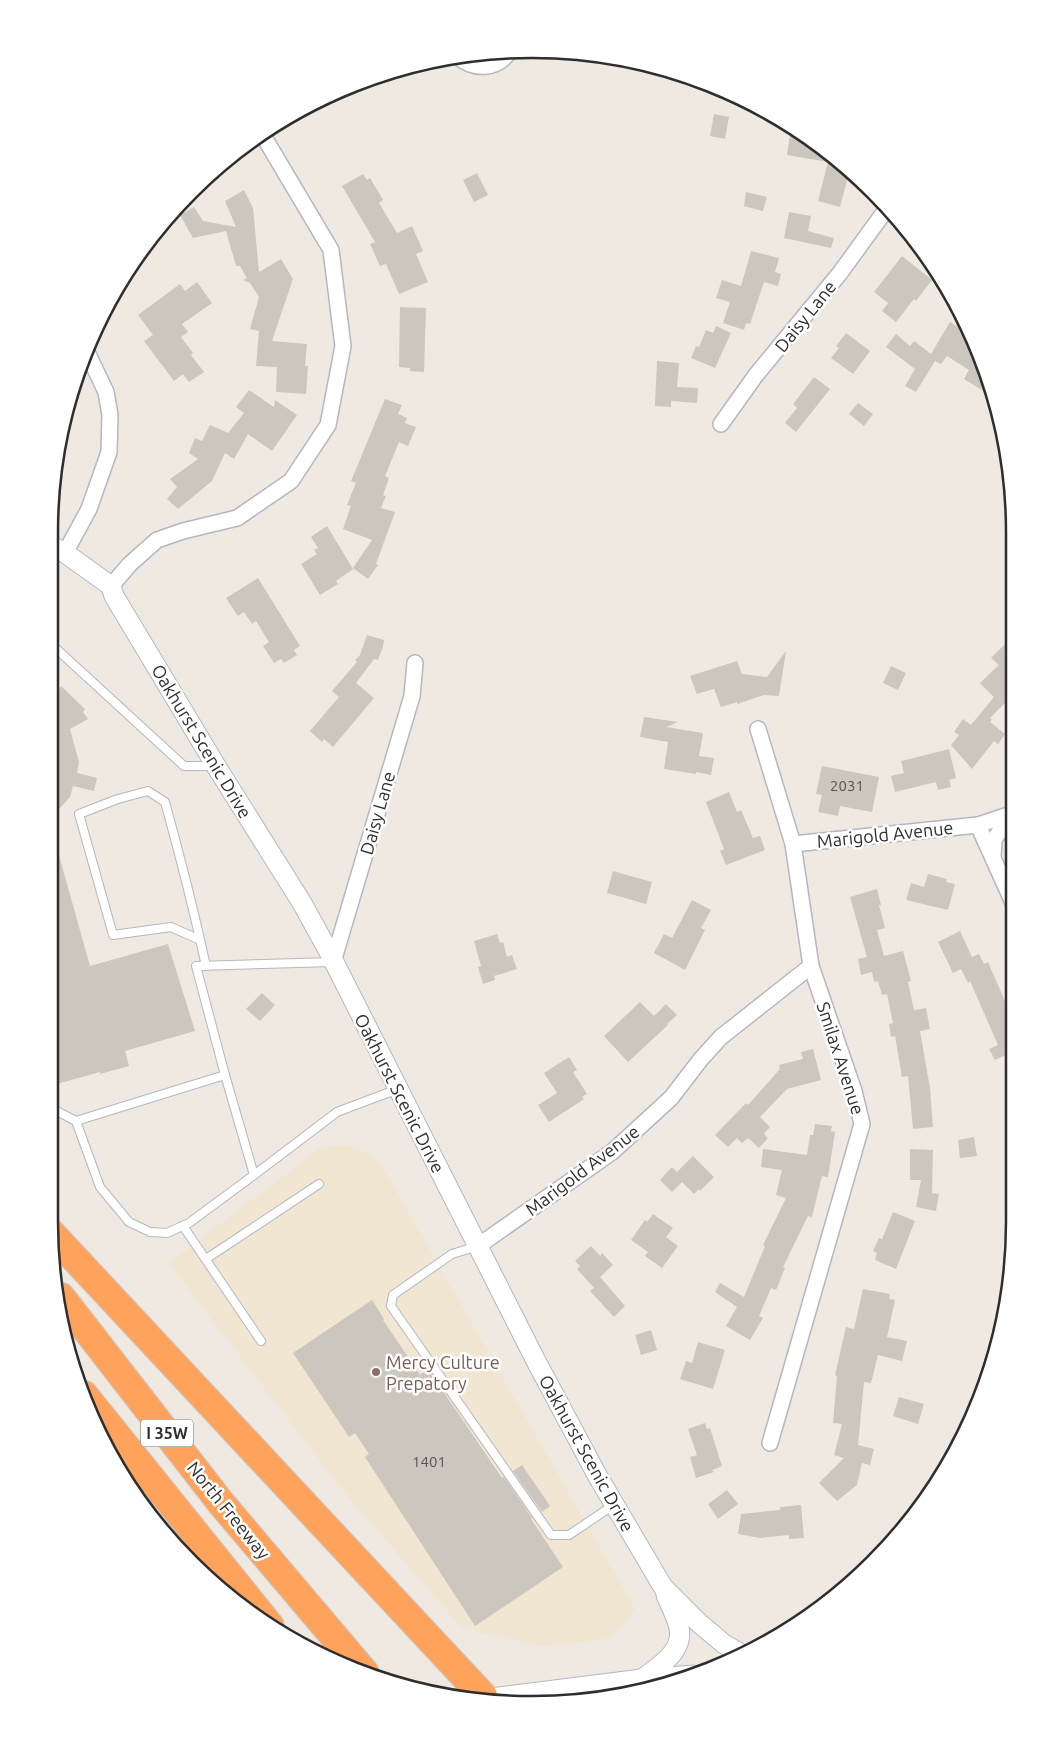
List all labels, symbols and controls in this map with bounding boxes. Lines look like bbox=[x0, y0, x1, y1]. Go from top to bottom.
street label: Daisy Lane bbox=[770, 276, 840, 356]
street label: Oakhurst Scenic Drive bbox=[148, 660, 256, 822]
street label: Daisy Lane bbox=[356, 769, 398, 857]
house number: 2031 bbox=[830, 777, 864, 794]
street label: Marigold Avenue bbox=[816, 817, 954, 851]
street label: Smilax Avenue bbox=[813, 999, 869, 1117]
street label: Oakhurst Scenic Drive bbox=[351, 1010, 449, 1176]
street label: Marigold Avenue bbox=[521, 1121, 643, 1219]
place label: Mercy Culture Prepatory bbox=[386, 1352, 500, 1393]
marker: Mercy Culture Prepatory bbox=[370, 1366, 382, 1378]
street label: Oakhurst Scenic Drive bbox=[536, 1371, 638, 1535]
road number: I 35W bbox=[141, 1420, 193, 1446]
house number: 1401 bbox=[412, 1453, 446, 1470]
street label: North Freeway bbox=[184, 1457, 275, 1563]

